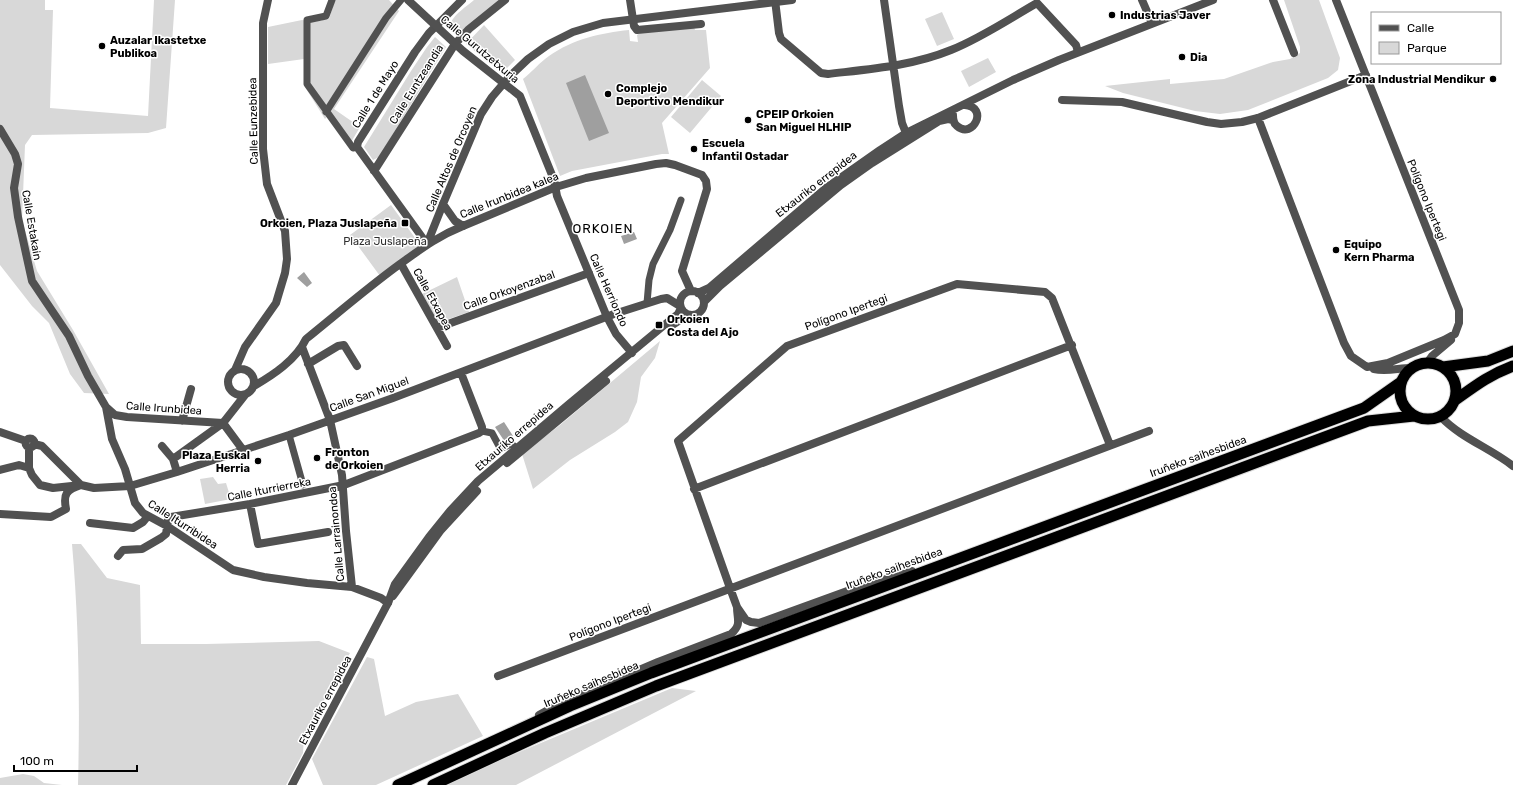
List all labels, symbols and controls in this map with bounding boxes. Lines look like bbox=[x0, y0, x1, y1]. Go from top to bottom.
place label: Industrias Javer bbox=[1120, 9, 1210, 22]
marker: Industrias Javer bbox=[1107, 10, 1117, 20]
legend bbox=[1371, 12, 1501, 64]
street label: Calle Gurutzetxuria bbox=[438, 13, 521, 86]
text: Calle bbox=[1407, 21, 1434, 35]
place label: Auzalar Ikastetxe Publikoa bbox=[110, 34, 207, 60]
marker: Auzalar Ikastetxe Publikoa bbox=[97, 41, 107, 51]
text: Parque bbox=[1407, 41, 1447, 55]
street label: Calle Euntzeandia bbox=[387, 42, 446, 126]
place label: Dia bbox=[1190, 51, 1208, 64]
marker: Dia bbox=[1177, 52, 1187, 62]
street label: Calle 1 de Mayo bbox=[349, 58, 401, 130]
place label: Zona Industrial Mendikur bbox=[1348, 73, 1485, 86]
marker: Zona Industrial Mendikur bbox=[1488, 74, 1498, 84]
street label: Calle Eunzebidea bbox=[246, 77, 261, 165]
place label: Complejo Deportivo Mendikur bbox=[616, 82, 724, 108]
marker: Complejo Deportivo Mendikur bbox=[603, 89, 613, 99]
street label: Calle Altos de Orcoyen bbox=[423, 104, 480, 214]
place label: CPEIP Orkoien San Miguel HLHIP bbox=[756, 108, 852, 134]
marker: CPEIP Orkoien San Miguel HLHIP bbox=[743, 115, 753, 125]
place label: Escuela Infantil Ostadar bbox=[702, 137, 789, 163]
marker: Escuela Infantil Ostadar bbox=[689, 144, 699, 154]
street label: Etxauriko errepidea bbox=[773, 149, 859, 220]
street label: Polígono Ipertegi bbox=[1404, 158, 1449, 243]
street label: Calle Irunbidea kalea bbox=[458, 170, 560, 221]
street label: Calle Estakain bbox=[19, 189, 44, 261]
place label: Orkoien, Plaza Juslapeña bbox=[260, 217, 397, 230]
marker: Orkoien, Plaza Juslapeña bbox=[400, 218, 410, 228]
district label: ORKOIEN bbox=[573, 221, 633, 236]
park label: Plaza Juslapeña bbox=[343, 235, 427, 248]
place label: Equipo Kern Pharma bbox=[1344, 238, 1415, 264]
marker: Equipo Kern Pharma bbox=[1331, 245, 1341, 255]
street label: Calle Herriondo bbox=[587, 252, 630, 329]
street label: Calle Etxapea bbox=[410, 266, 455, 333]
street label: Calle Orkoyenzabal bbox=[462, 268, 557, 313]
street label: Polígono Ipertegi bbox=[803, 292, 889, 333]
place label: Orkoien Costa del Ajo bbox=[667, 313, 739, 339]
marker: Orkoien Costa del Ajo bbox=[654, 320, 664, 330]
street label: Calle San Miguel bbox=[328, 374, 411, 415]
street label: Calle Irunbidea bbox=[126, 399, 202, 418]
street label: Etxauriko errepidea bbox=[473, 399, 556, 474]
street label: Iruñeko saihesbidea bbox=[1148, 433, 1248, 480]
place label: Fronton de Orkoien bbox=[325, 446, 383, 472]
place label: Plaza Euskal Herria bbox=[182, 449, 250, 475]
marker: Fronton de Orkoien bbox=[312, 453, 322, 463]
marker: Plaza Euskal Herria bbox=[253, 456, 263, 466]
street label: Calle Iturrierreka bbox=[226, 475, 312, 504]
street label: Calle Larrainondoa bbox=[326, 486, 347, 582]
street label: Calle Iturribidea bbox=[145, 497, 220, 552]
street label: Iruñeko saihesbidea bbox=[844, 545, 944, 592]
street label: Polígono Ipertegi bbox=[567, 601, 653, 644]
street label: Etxauriko errepidea bbox=[296, 653, 354, 747]
street label: Iruñeko saihesbidea bbox=[542, 659, 641, 710]
scale bar bbox=[14, 747, 137, 773]
text: 100 m bbox=[20, 754, 54, 768]

